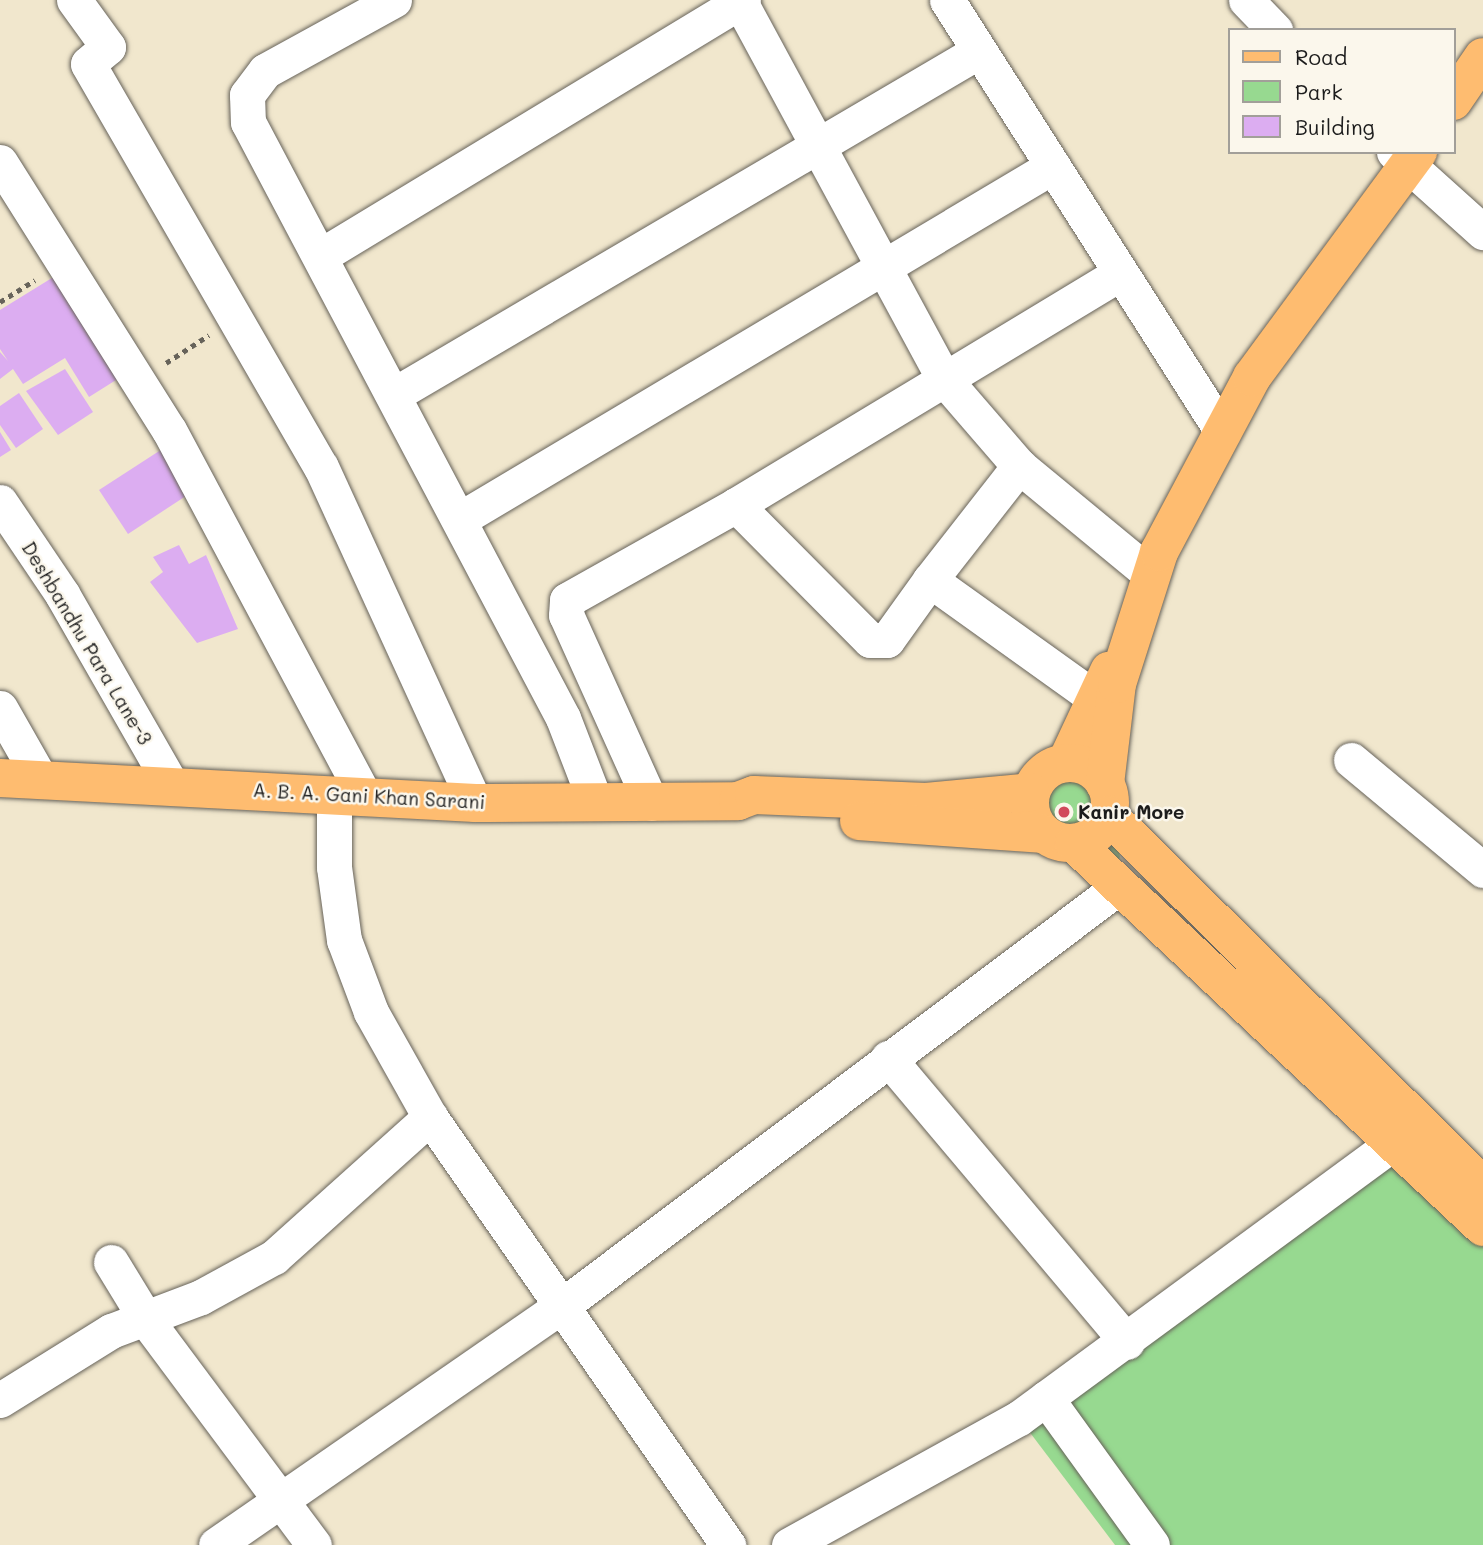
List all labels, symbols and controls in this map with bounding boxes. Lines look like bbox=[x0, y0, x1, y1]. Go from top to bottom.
legend bbox=[1228, 28, 1455, 154]
text: Road bbox=[1295, 43, 1347, 70]
text: Park bbox=[1295, 78, 1343, 105]
text: Building bbox=[1295, 113, 1375, 140]
street label: Deshbandhu Para Lane-3 bbox=[17, 537, 157, 749]
street label: A. B. A. Gani Khan Sarani bbox=[252, 779, 486, 813]
place label: Kanir More bbox=[1078, 801, 1184, 823]
marker: Kanir More bbox=[1056, 804, 1072, 820]

